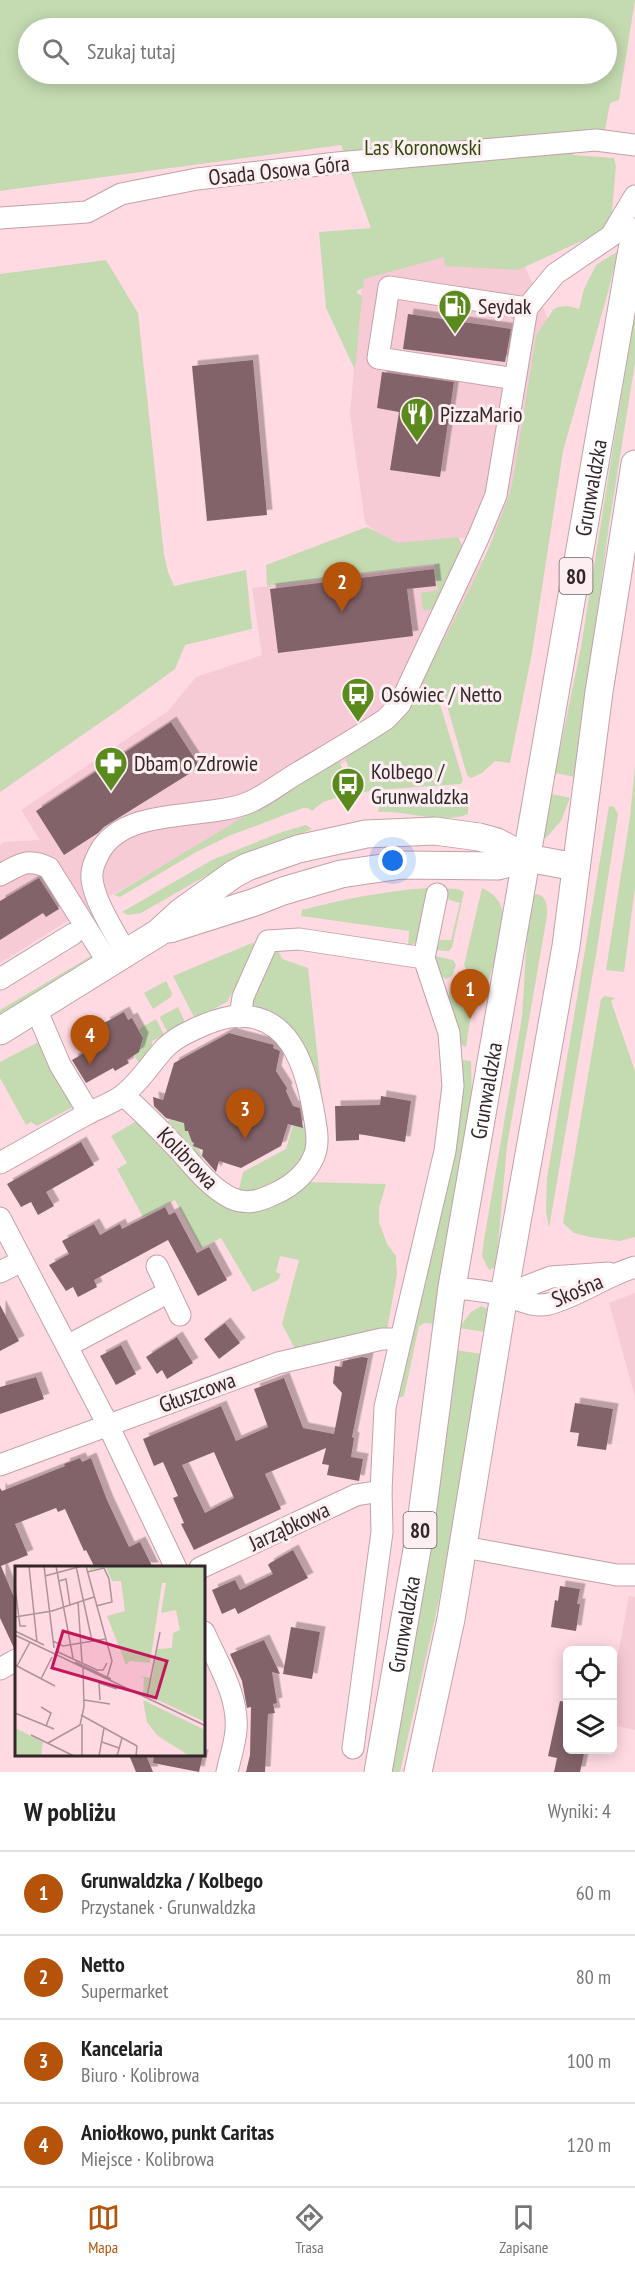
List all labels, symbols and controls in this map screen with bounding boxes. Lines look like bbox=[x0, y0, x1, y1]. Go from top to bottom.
search box bbox=[18, 18, 617, 84]
icon: search bbox=[39, 35, 72, 68]
text: Szukaj tutaj bbox=[87, 37, 176, 65]
park label: Las Koronowski bbox=[364, 133, 482, 161]
street label: Osada Osowa Góra bbox=[207, 149, 351, 191]
fuel station icon: Seydak bbox=[437, 288, 473, 335]
place label: Seydak bbox=[478, 292, 532, 320]
restaurant icon: PizzaMario bbox=[399, 396, 435, 443]
place label: PizzaMario bbox=[440, 400, 522, 428]
street label: Grunwaldzka bbox=[568, 437, 613, 538]
road number: 80 bbox=[560, 558, 592, 594]
pin: 2 bbox=[322, 562, 362, 612]
bus stop icon: Osówiec / Netto bbox=[340, 676, 376, 723]
place label: Osówiec / Netto bbox=[381, 680, 502, 708]
pharmacy icon: Dbam o Zdrowie bbox=[93, 745, 129, 792]
place label: Dbam o Zdrowie bbox=[134, 749, 258, 777]
place label: Kolbego / Grunwaldzka bbox=[371, 757, 469, 810]
bus stop icon: Kolbego / Grunwaldzka bbox=[330, 766, 366, 813]
your location bbox=[378, 846, 407, 875]
pin: 1 bbox=[450, 970, 490, 1019]
pin: 4 bbox=[70, 1016, 110, 1065]
street label: Grunwaldzka bbox=[464, 1040, 508, 1141]
pin: 3 bbox=[226, 1090, 264, 1139]
street label: Kolibrowa bbox=[152, 1121, 224, 1195]
street label: Skośna bbox=[547, 1267, 607, 1313]
street label: Głuszcowa bbox=[155, 1365, 239, 1419]
street label: Jarząbkowa bbox=[243, 1495, 334, 1557]
road number: 80 bbox=[404, 1512, 436, 1548]
inset map bbox=[15, 1566, 206, 1757]
street label: Grunwaldzka bbox=[382, 1574, 426, 1675]
map controls bbox=[563, 1646, 617, 1754]
button: locate bbox=[563, 1646, 617, 1700]
button: layers bbox=[563, 1700, 617, 1754]
text: W pobliżu bbox=[24, 1795, 116, 1828]
text: Wyniki: 4 bbox=[548, 1798, 611, 1824]
text: Grunwaldzka / Kolbego bbox=[81, 1866, 263, 1894]
text: 1 bbox=[39, 1880, 48, 1906]
text: 60 m bbox=[576, 1880, 611, 1906]
text: Przystanek · Grunwaldzka bbox=[81, 1894, 256, 1920]
text: Netto bbox=[81, 1950, 125, 1978]
text: 2 bbox=[39, 1964, 48, 1990]
text: 80 m bbox=[576, 1964, 611, 1990]
text: Supermarket bbox=[81, 1978, 169, 2004]
text: Kancelaria bbox=[81, 2034, 163, 2062]
text: 3 bbox=[39, 2048, 48, 2074]
text: 100 m bbox=[567, 2048, 611, 2074]
text: Biuro · Kolibrowa bbox=[81, 2062, 199, 2088]
text: Aniołkowo, punkt Caritas bbox=[81, 2118, 274, 2146]
text: 4 bbox=[39, 2132, 48, 2158]
text: 120 m bbox=[567, 2132, 611, 2158]
text: Miejsce · Kolibrowa bbox=[81, 2146, 214, 2172]
tab: Mapa bbox=[87, 2201, 120, 2257]
tab: Trasa bbox=[293, 2201, 326, 2257]
tab: Zapisane bbox=[499, 2201, 548, 2257]

